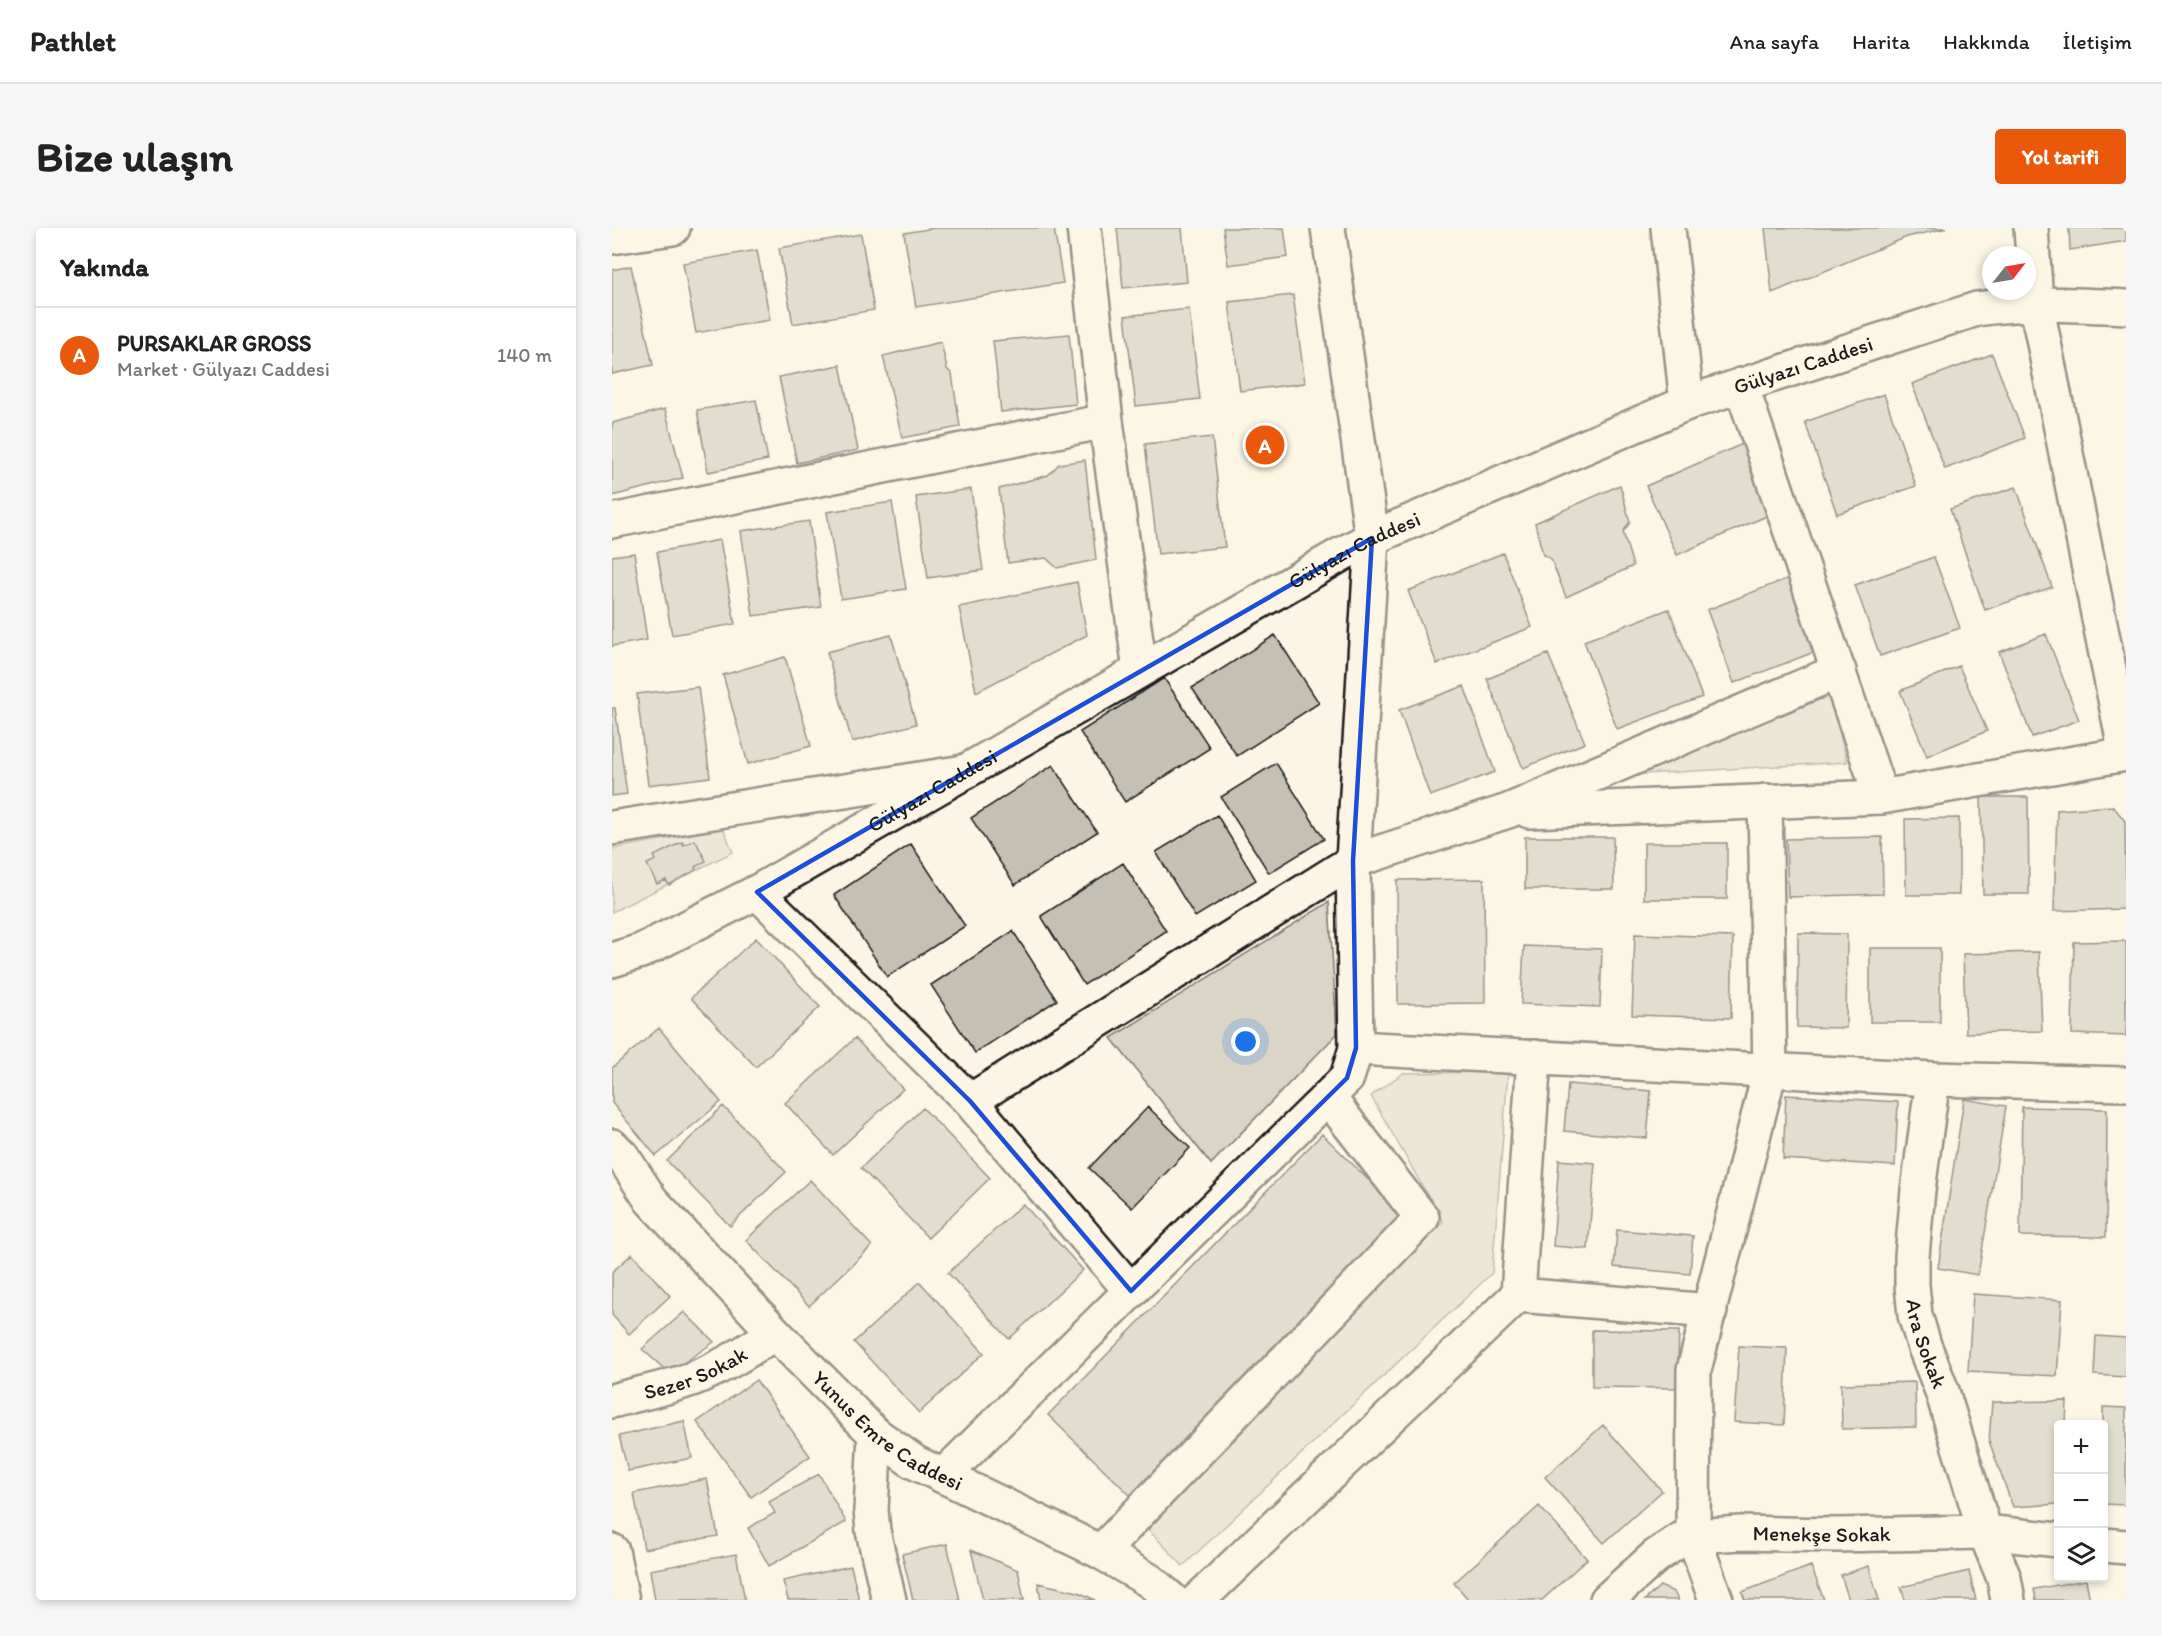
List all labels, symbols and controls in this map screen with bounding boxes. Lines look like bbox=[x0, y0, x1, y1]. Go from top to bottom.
text: Pathlet bbox=[30, 24, 116, 58]
text: Ana sayfa bbox=[1730, 29, 1819, 54]
text: Harita bbox=[1852, 29, 1910, 54]
text: Hakkında bbox=[1943, 29, 2030, 54]
text: İletişim bbox=[2063, 29, 2132, 54]
button: Yol tarifi bbox=[1995, 129, 2126, 184]
text: Bize ulaşın bbox=[36, 131, 233, 182]
north arrow bbox=[1982, 246, 2036, 300]
text: Yakında bbox=[60, 251, 149, 283]
text: PURSAKLAR GROSS bbox=[117, 330, 311, 357]
street label: Gülyazı Caddesi bbox=[1730, 331, 1876, 399]
text: A bbox=[73, 343, 86, 367]
text: 140 m bbox=[497, 343, 552, 367]
text: Market · Gülyazı Caddesi bbox=[117, 357, 330, 381]
pin: A bbox=[1246, 422, 1284, 468]
street label: Gülyazı Caddesi bbox=[1284, 506, 1424, 594]
street label: Gülyazı Caddesi bbox=[863, 743, 1001, 837]
your location bbox=[1231, 1027, 1260, 1056]
street label: Ara Sokak bbox=[1902, 1298, 1953, 1392]
street label: Sezer Sokak bbox=[641, 1341, 751, 1404]
street label: Yunus Emre Caddesi bbox=[807, 1365, 967, 1496]
map controls bbox=[2054, 1420, 2108, 1582]
button: + bbox=[2054, 1420, 2108, 1474]
button: − bbox=[2054, 1474, 2108, 1528]
street label: Menekşe Sokak bbox=[1752, 1520, 1891, 1547]
button: layers bbox=[2054, 1528, 2108, 1582]

